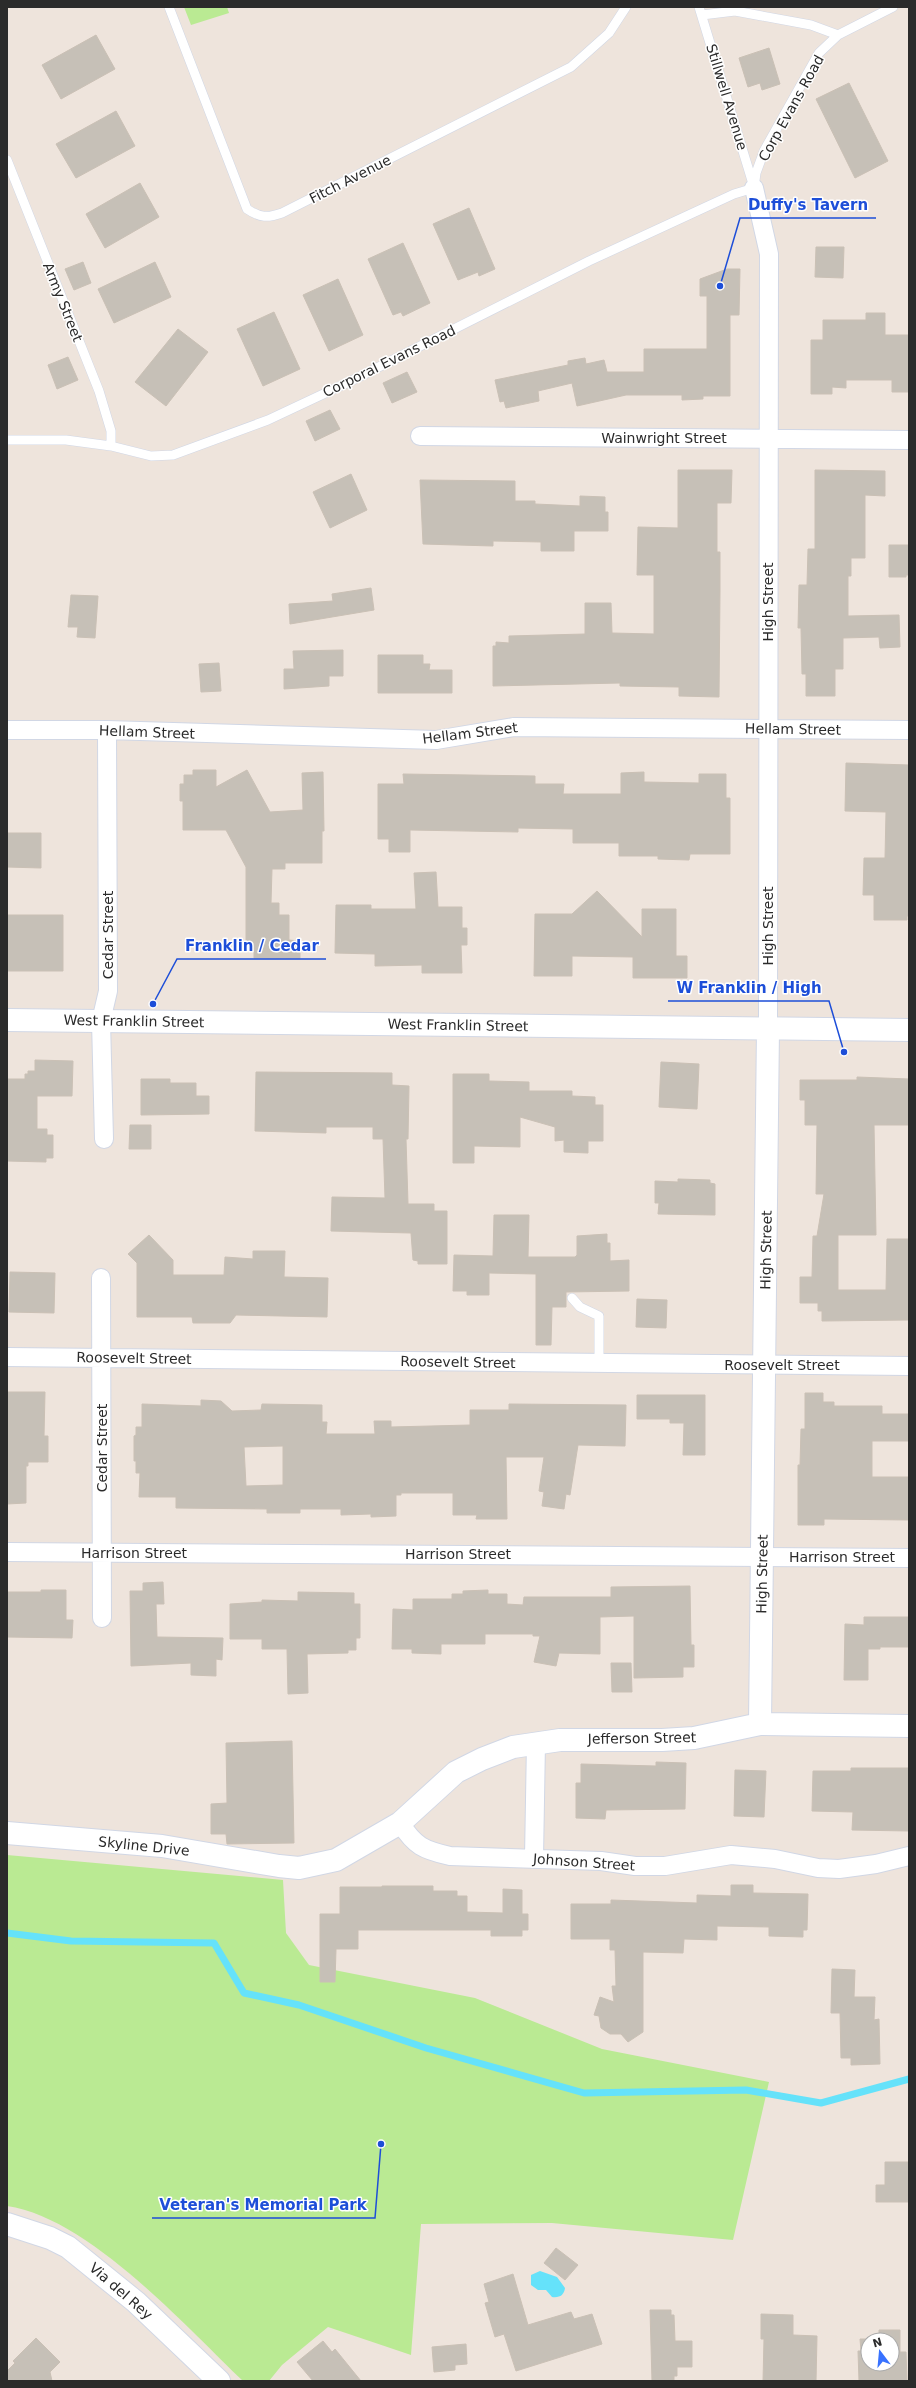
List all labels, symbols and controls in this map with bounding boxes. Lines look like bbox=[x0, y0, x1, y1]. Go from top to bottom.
street label: Stillwell Avenue bbox=[703, 42, 751, 152]
street label: Corp Evans Road bbox=[755, 52, 827, 164]
street label: Fitch Avenue bbox=[307, 152, 393, 206]
callout: Duffy's Tavern bbox=[740, 191, 876, 218]
text: Duffy's Tavern bbox=[748, 196, 868, 214]
street label: Army Street bbox=[40, 260, 86, 344]
street label: Corporal Evans Road bbox=[320, 322, 458, 400]
street label: Wainwright Street bbox=[601, 430, 727, 446]
street label: High Street bbox=[760, 562, 776, 642]
street label: Hellam Street bbox=[421, 719, 519, 747]
street label: Hellam Street bbox=[745, 720, 842, 738]
street label: Hellam Street bbox=[99, 722, 196, 742]
street label: High Street bbox=[760, 886, 776, 966]
street label: Cedar Street bbox=[100, 890, 116, 979]
callout: Franklin / Cedar bbox=[177, 932, 326, 959]
text: Franklin / Cedar bbox=[185, 937, 319, 955]
callout: W Franklin / High bbox=[668, 974, 829, 1001]
text: W Franklin / High bbox=[676, 979, 822, 997]
street label: West Franklin Street bbox=[63, 1012, 205, 1030]
street label: West Franklin Street bbox=[387, 1016, 529, 1034]
street label: High Street bbox=[757, 1210, 775, 1290]
street label: Roosevelt Street bbox=[76, 1349, 192, 1367]
street label: Roosevelt Street bbox=[400, 1353, 516, 1371]
street label: Roosevelt Street bbox=[724, 1357, 840, 1373]
street label: Cedar Street bbox=[94, 1403, 110, 1492]
street label: High Street bbox=[753, 1534, 771, 1614]
street label: Harrison Street bbox=[81, 1545, 188, 1561]
street label: Harrison Street bbox=[405, 1546, 512, 1562]
street label: Harrison Street bbox=[789, 1549, 896, 1565]
street label: Jefferson Street bbox=[587, 1729, 697, 1747]
street label: Skyline Drive bbox=[98, 1833, 190, 1859]
street label: Johnson Street bbox=[531, 1850, 636, 1874]
callout: Veteran's Memorial Park bbox=[152, 2191, 375, 2218]
text: Veteran's Memorial Park bbox=[159, 2196, 368, 2214]
street label: Via del Rey bbox=[86, 2259, 156, 2323]
north arrow bbox=[860, 2332, 900, 2372]
text: N bbox=[871, 2335, 884, 2350]

